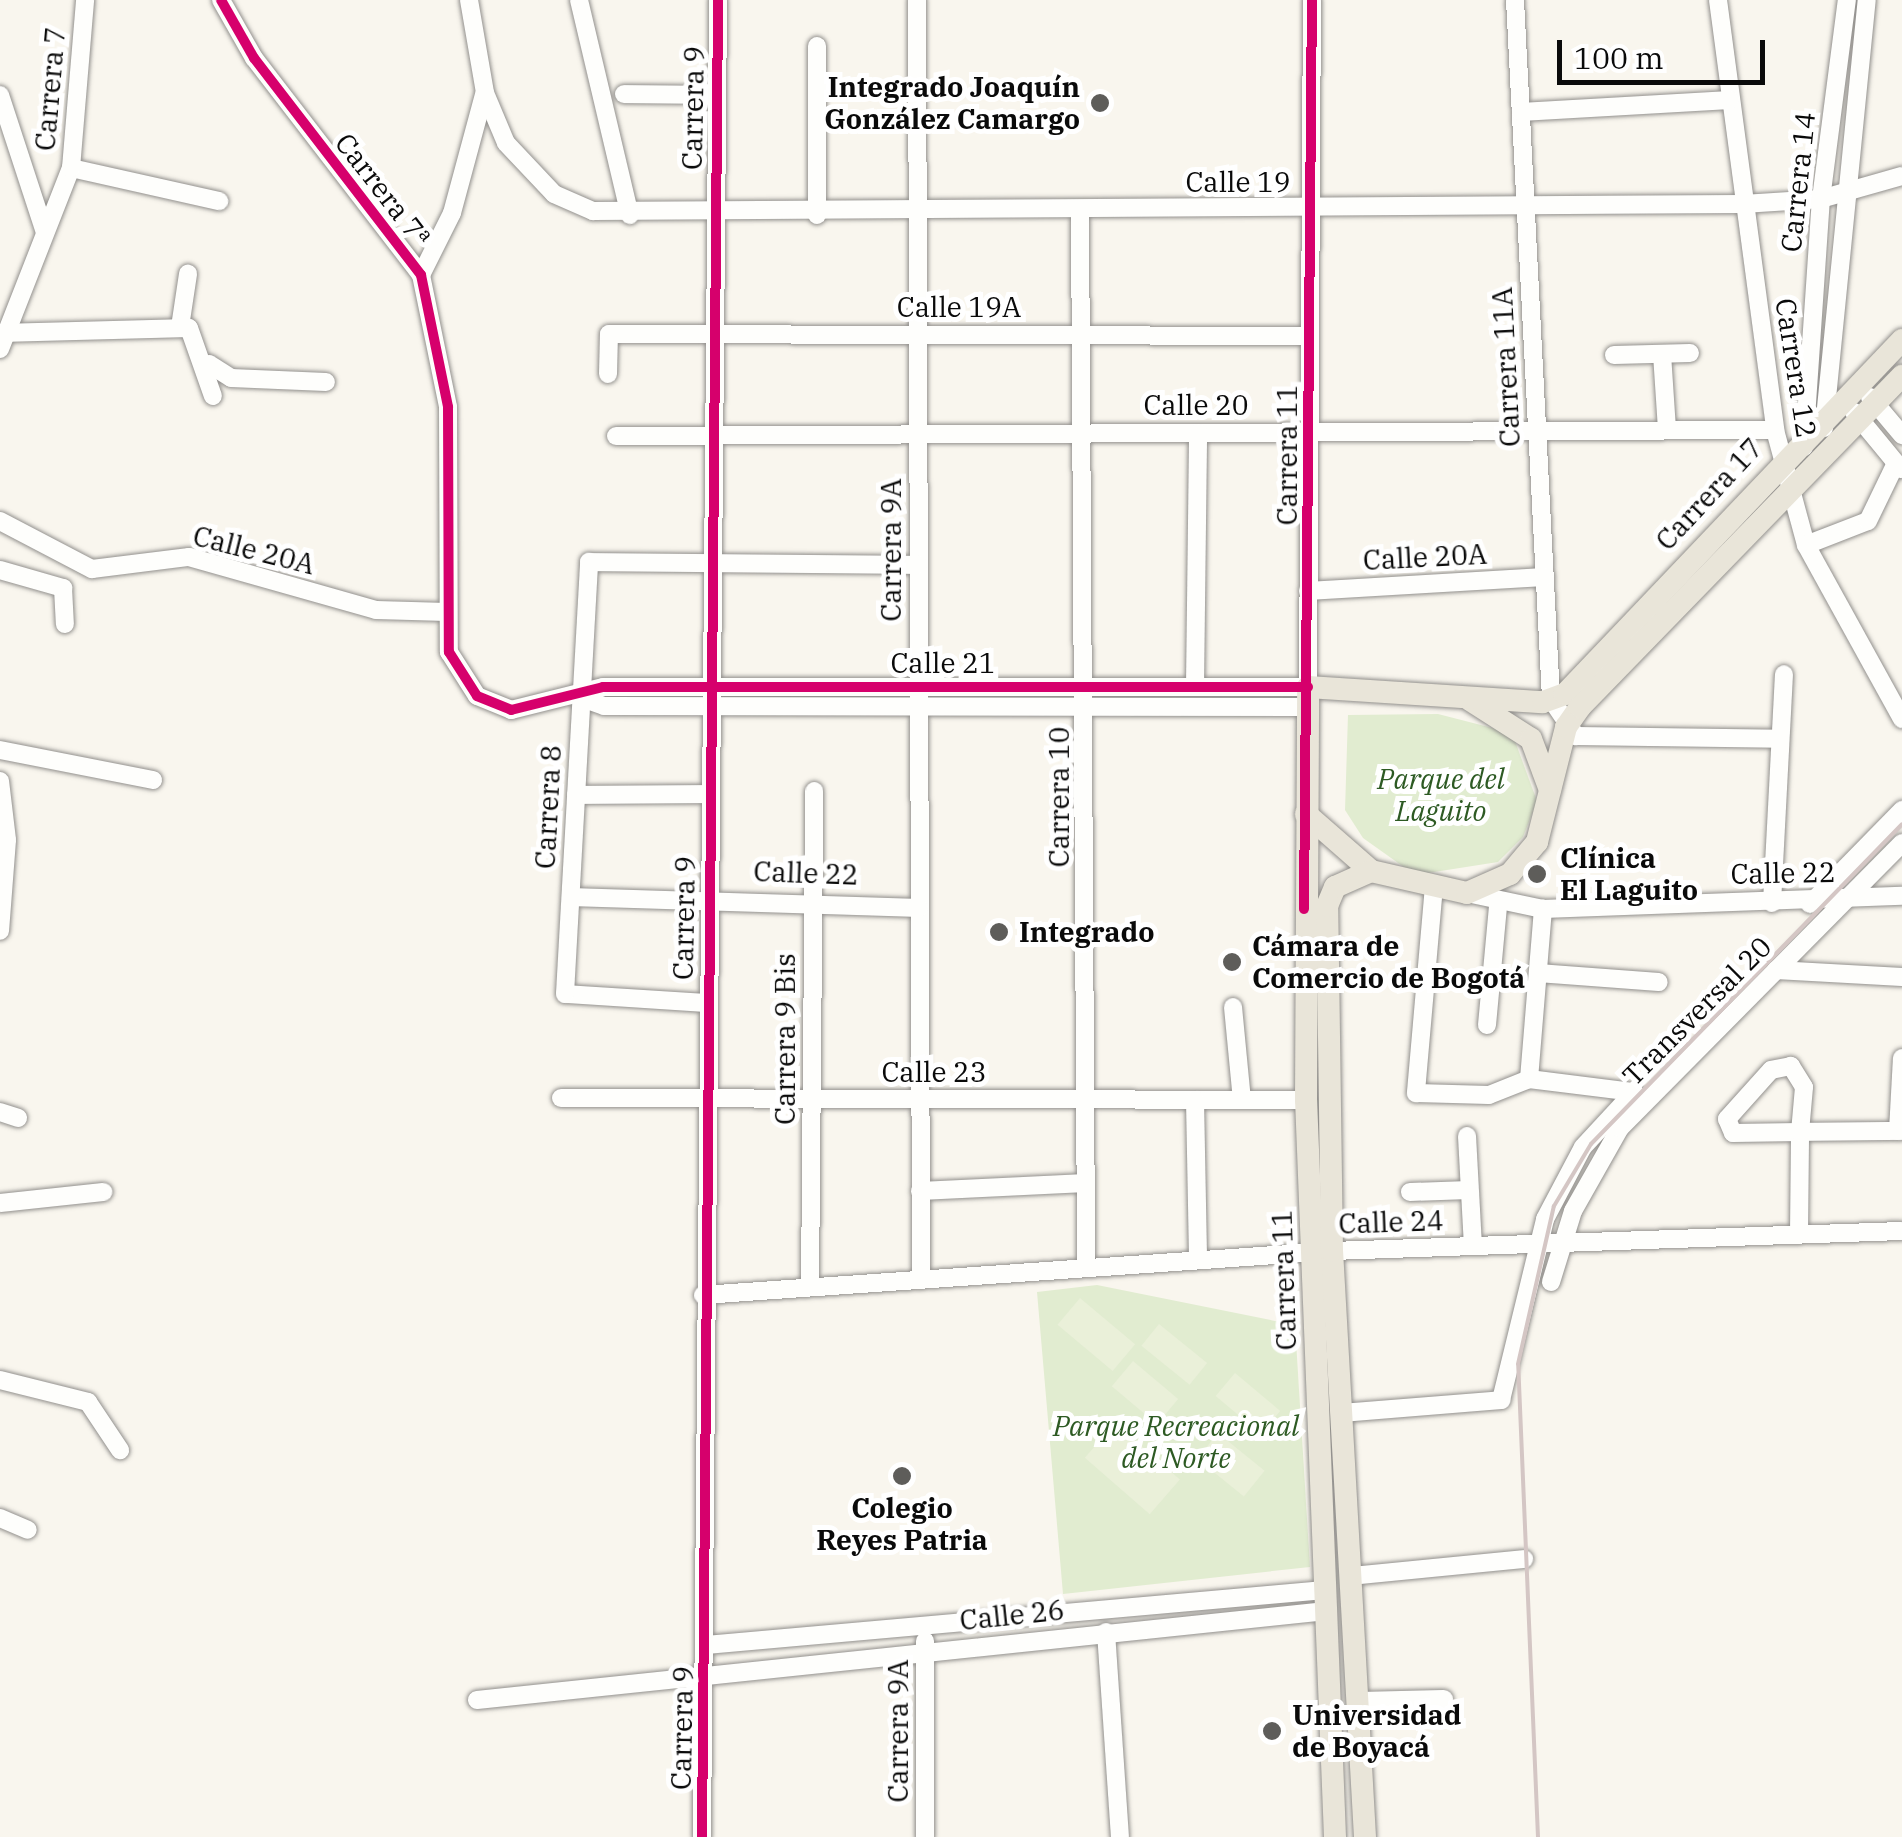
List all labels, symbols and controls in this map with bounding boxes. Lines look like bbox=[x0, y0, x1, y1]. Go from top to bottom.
scale bar bbox=[1562, 20, 1770, 82]
street label: Carrera 7 bbox=[28, 26, 72, 152]
text: 100 m bbox=[1574, 38, 1664, 77]
street label: Carrera 9 bbox=[675, 46, 711, 170]
place label: Integrado Joaquín González Camargo bbox=[824, 70, 1080, 136]
marker: Integrado Joaquín González Camargo bbox=[1089, 92, 1111, 114]
street label: Carrera 14 bbox=[1774, 110, 1822, 254]
street label: Carrera 7ª bbox=[328, 126, 438, 254]
street label: Calle 19 bbox=[1185, 165, 1291, 199]
street label: Carrera 11A bbox=[1485, 286, 1527, 448]
street label: Calle 19A bbox=[897, 290, 1021, 324]
street label: Carrera 12 bbox=[1768, 296, 1824, 440]
street label: Carrera 11 bbox=[1270, 385, 1304, 525]
street label: Calle 20 bbox=[1143, 388, 1249, 422]
street label: Carrera 17 bbox=[1649, 431, 1769, 557]
street label: Carrera 9A bbox=[874, 478, 908, 622]
street label: Calle 20A bbox=[190, 519, 318, 581]
street label: Calle 20A bbox=[1362, 537, 1488, 577]
street label: Calle 21 bbox=[890, 646, 996, 680]
street label: Carrera 10 bbox=[1042, 727, 1076, 867]
street label: Carrera 8 bbox=[528, 744, 568, 870]
park label: Parque del Laguito bbox=[1377, 762, 1505, 828]
place label: Clínica El Laguito bbox=[1560, 841, 1698, 907]
street label: Calle 22 bbox=[753, 854, 859, 892]
street label: Calle 22 bbox=[1730, 855, 1836, 891]
street label: Carrera 9 bbox=[666, 856, 702, 980]
marker: Clínica El Laguito bbox=[1524, 861, 1550, 887]
place label: Integrado bbox=[1019, 915, 1155, 949]
marker: Integrado bbox=[988, 921, 1010, 943]
place label: Cámara de Comercio de Bogotá bbox=[1252, 929, 1525, 995]
street label: Transversal 20 bbox=[1616, 930, 1778, 1092]
marker: Cámara de Comercio de Bogotá bbox=[1221, 951, 1243, 973]
street label: Carrera 9 Bis bbox=[768, 953, 802, 1125]
street label: Calle 23 bbox=[881, 1055, 987, 1089]
street label: Calle 24 bbox=[1338, 1203, 1444, 1241]
street label: Carrera 11 bbox=[1265, 1209, 1303, 1351]
park label: Parque Recreacional del Norte bbox=[1053, 1409, 1299, 1475]
marker: Colegio Reyes Patria bbox=[891, 1465, 913, 1487]
place label: Colegio Reyes Patria bbox=[816, 1491, 988, 1557]
street label: Calle 26 bbox=[958, 1593, 1066, 1637]
street label: Carrera 9A bbox=[881, 1659, 915, 1803]
street label: Carrera 9 bbox=[664, 1666, 700, 1790]
place label: Universidad de Boyacá bbox=[1292, 1698, 1461, 1764]
marker: Universidad de Boyacá bbox=[1261, 1720, 1283, 1742]

